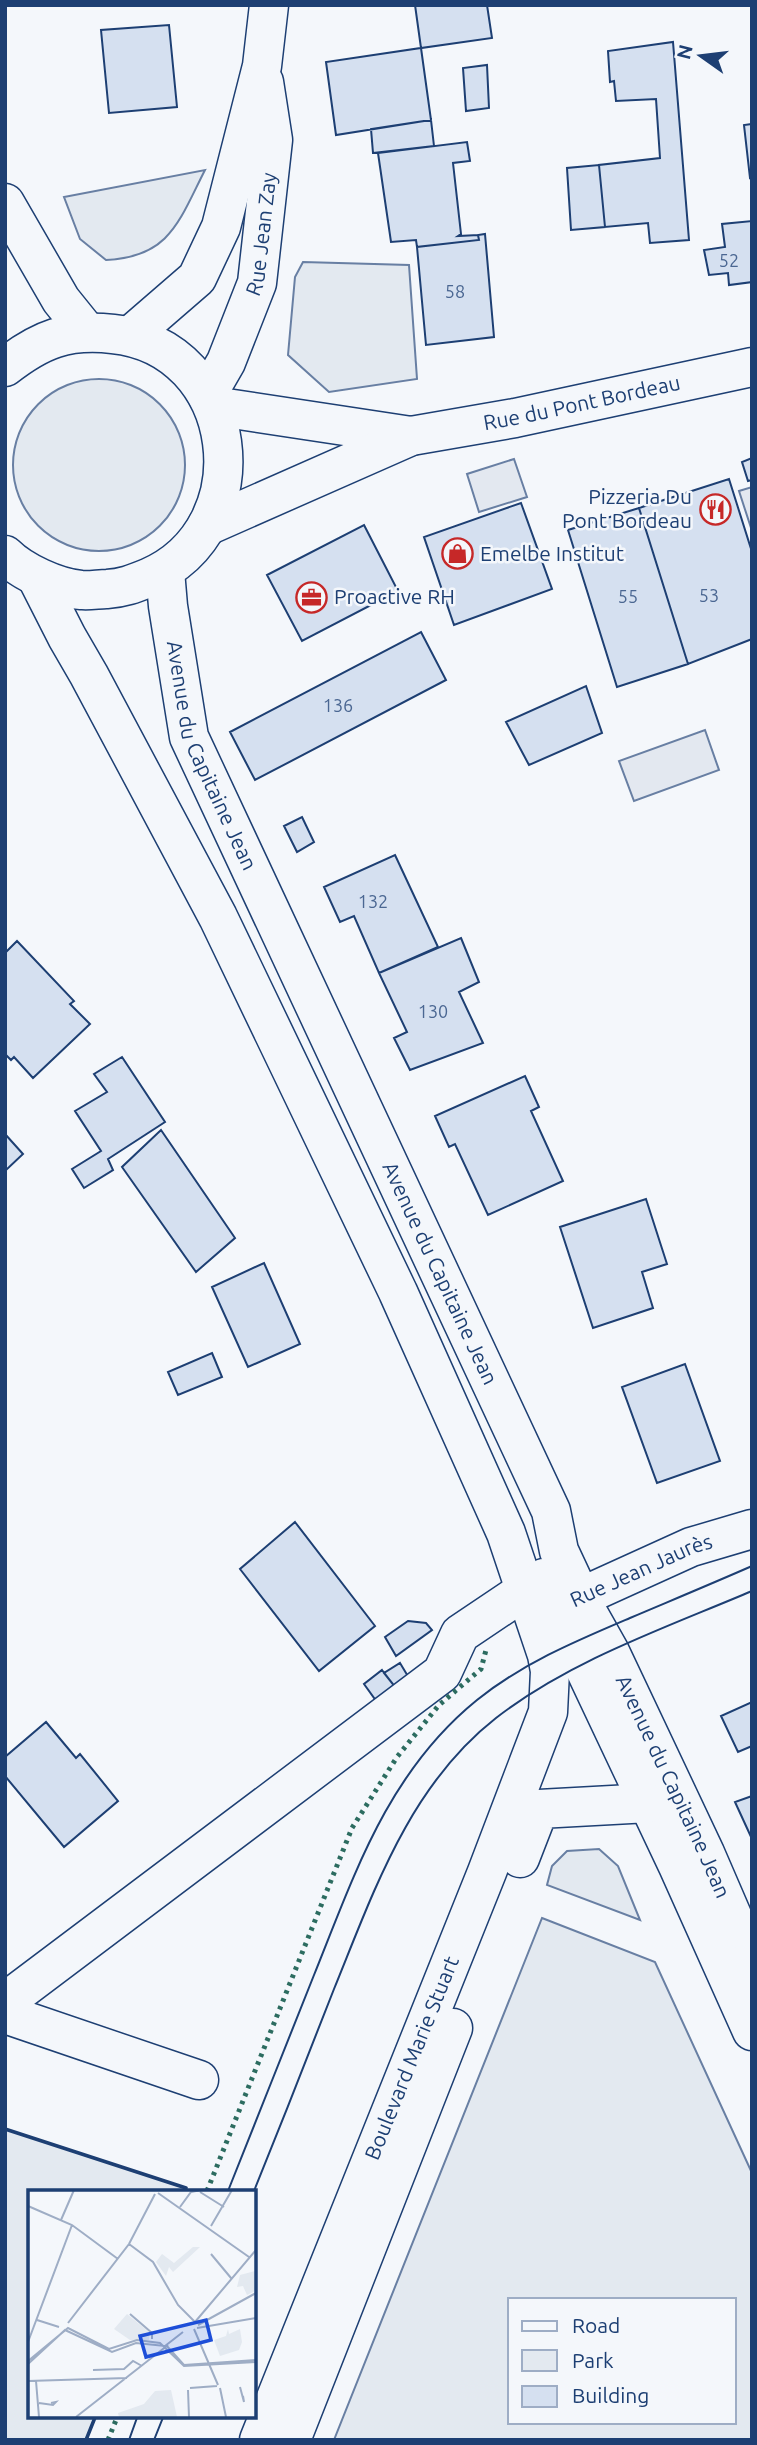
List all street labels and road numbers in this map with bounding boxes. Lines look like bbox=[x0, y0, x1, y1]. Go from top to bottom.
street label: Rue Jean Zay bbox=[240, 171, 280, 299]
street label: Rue du Pont Bordeau bbox=[481, 370, 682, 434]
street label: Avenue du Capitaine Jean bbox=[163, 639, 263, 874]
street label: Avenue du Capitaine Jean bbox=[378, 1158, 503, 1388]
street label: Rue Jean Jaurès bbox=[566, 1528, 715, 1611]
street label: Avenue du Capitaine Jean bbox=[612, 1671, 736, 1901]
street label: Boulevard Marie Stuart bbox=[359, 1952, 463, 2163]

